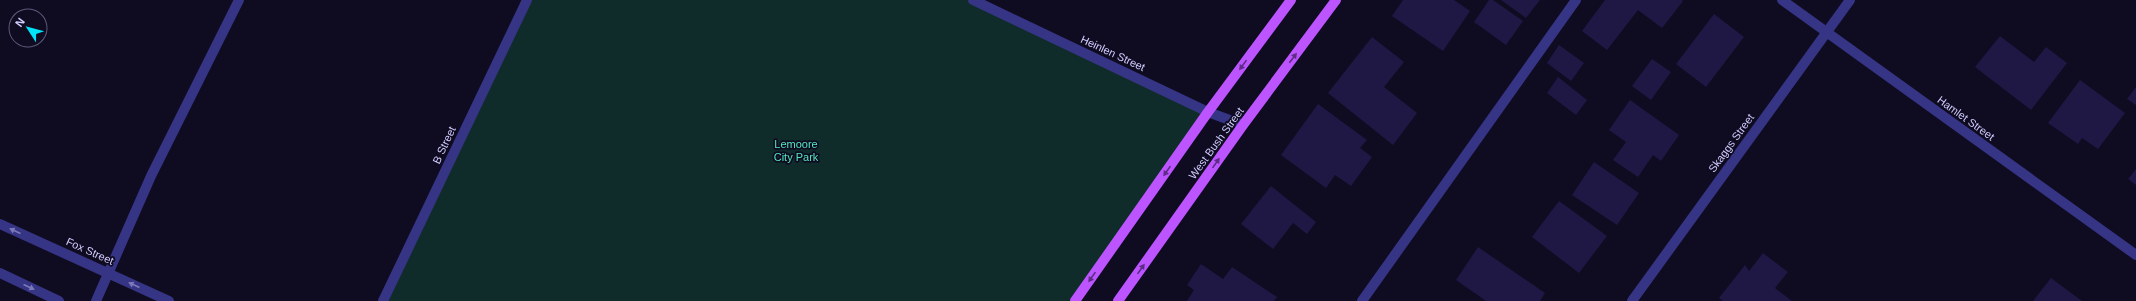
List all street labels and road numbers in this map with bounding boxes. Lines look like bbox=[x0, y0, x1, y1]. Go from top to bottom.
street label: Heinlen Street bbox=[1079, 33, 1147, 73]
street label: Hamlet Street bbox=[1935, 93, 1997, 143]
street label: West Bush Street bbox=[1186, 105, 1246, 181]
street label: Skaggs Street bbox=[1706, 112, 1756, 174]
street label: B Street bbox=[430, 124, 458, 166]
street label: Fox Street bbox=[64, 235, 116, 267]

